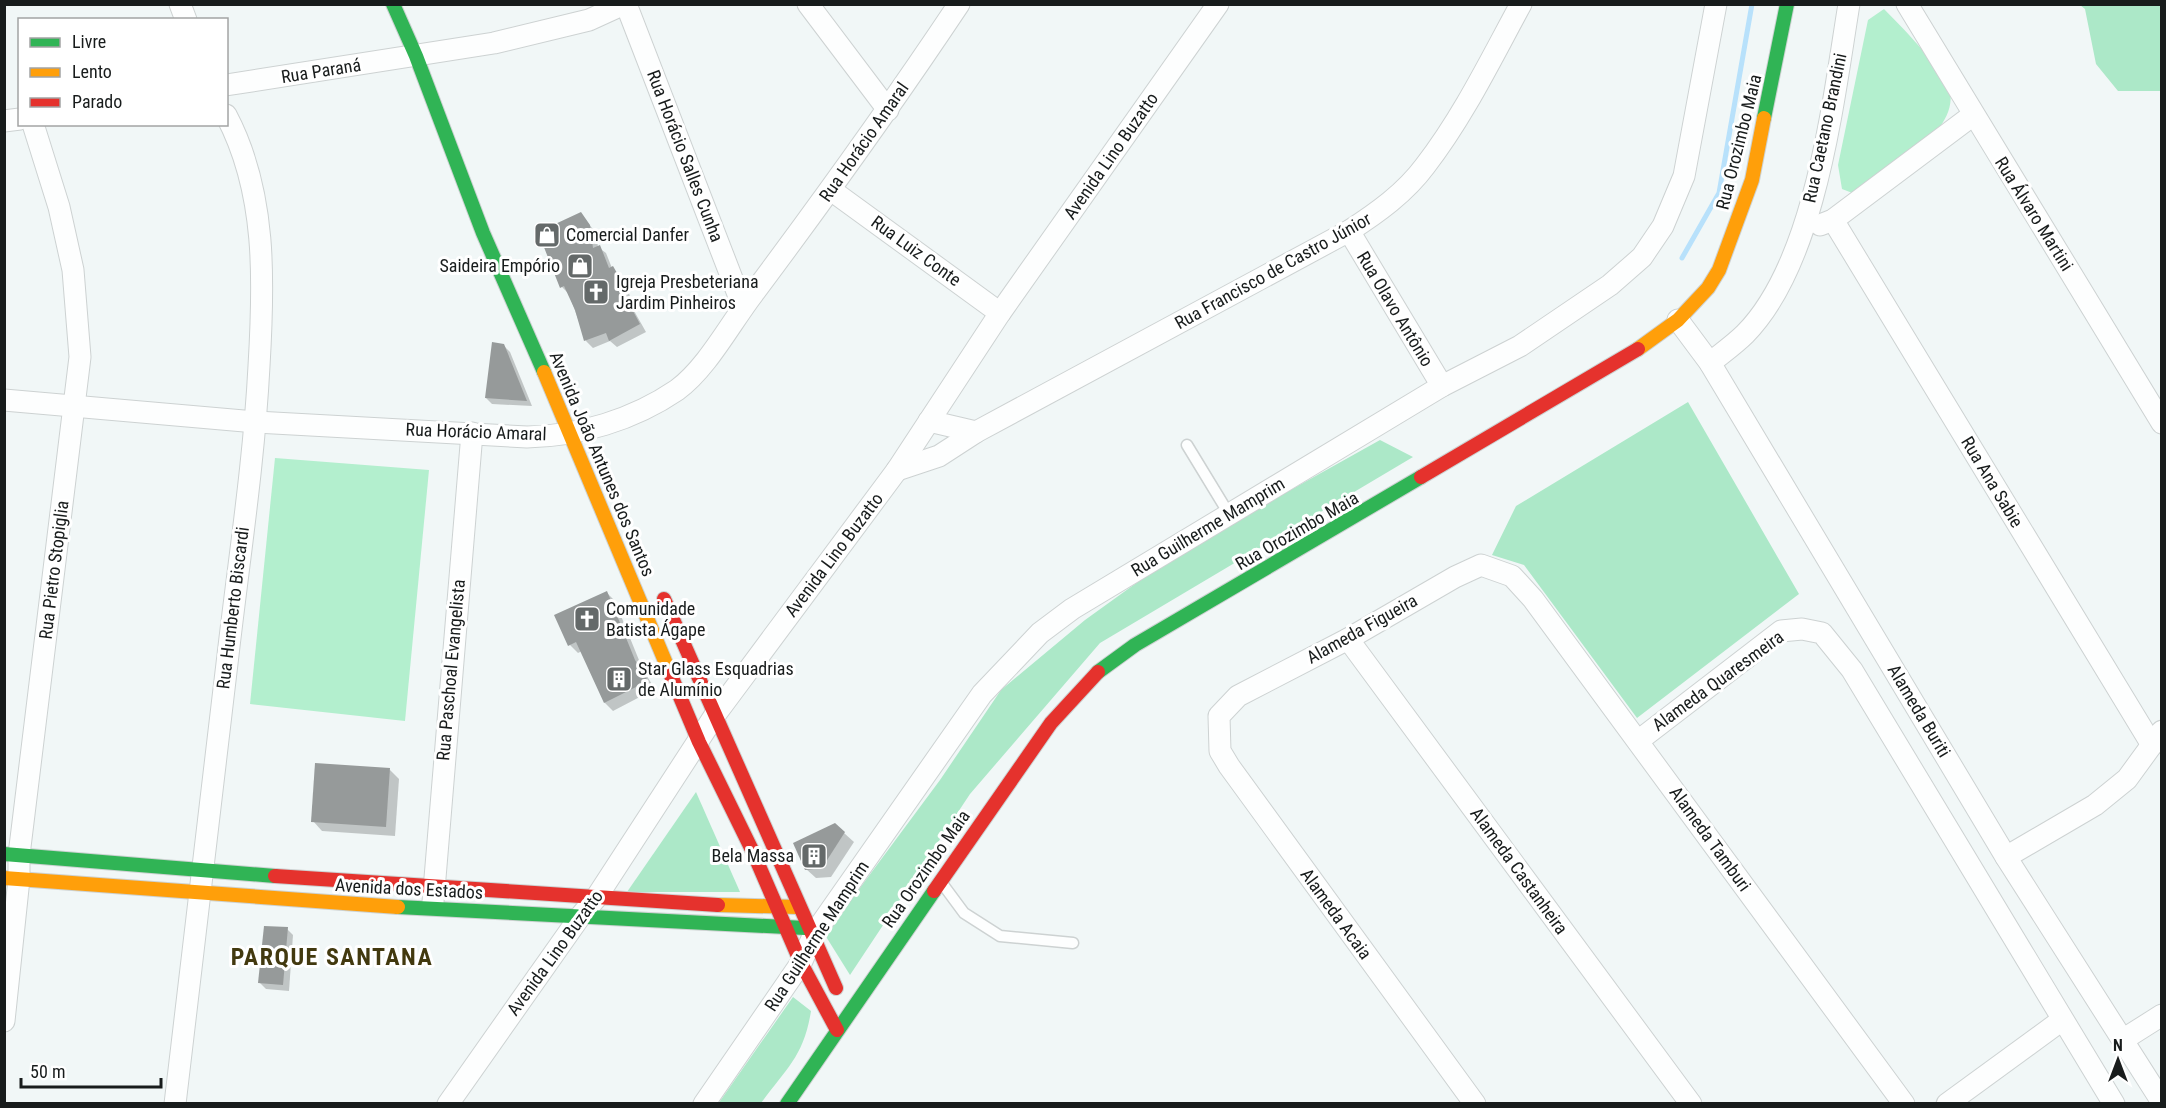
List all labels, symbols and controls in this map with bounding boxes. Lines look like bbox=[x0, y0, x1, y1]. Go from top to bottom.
legend bbox=[18, 18, 228, 126]
text: Livre bbox=[72, 31, 106, 52]
street label: Rua Caetano Brandini bbox=[1798, 51, 1851, 205]
street label: Rua Paraná bbox=[279, 54, 362, 87]
text: Lento bbox=[72, 61, 112, 82]
street label: Rua Horácio Salles Cunha bbox=[643, 67, 728, 245]
street label: Rua Orozimbo Maia bbox=[1712, 72, 1765, 212]
street label: Rua Horácio Amaral bbox=[815, 78, 913, 205]
street label: Avenida Lino Buzatto bbox=[1059, 88, 1162, 223]
text: Parado bbox=[72, 91, 122, 112]
street label: Rua Álvaro Martini bbox=[1991, 153, 2078, 275]
street label: Rua Francisco de Castro Júnior bbox=[1171, 208, 1375, 333]
street label: Rua Luiz Conte bbox=[867, 211, 965, 290]
shop icon: Comercial Danfer bbox=[532, 220, 562, 250]
place label: Comercial Danfer bbox=[566, 224, 689, 245]
street label: Rua Olavo Antônio bbox=[1353, 247, 1438, 370]
shop icon: Saideira Empório bbox=[565, 251, 595, 281]
place label: Saideira Empório bbox=[439, 255, 560, 276]
place label: Igreja Presbeteriana Jardim Pinheiros bbox=[616, 271, 759, 313]
church icon: Igreja Presbeteriana Jardim Pinheiros bbox=[581, 277, 611, 307]
street label: Avenida João Antunes dos Santos bbox=[546, 348, 659, 579]
street label: Rua Horácio Amaral bbox=[405, 419, 547, 444]
street label: Rua Ana Sabie bbox=[1957, 433, 2028, 531]
street label: Rua Guilherme Mamprim bbox=[1127, 472, 1288, 581]
street label: Rua Orozimbo Maia bbox=[1231, 487, 1362, 574]
street label: Avenida Lino Buzatto bbox=[780, 489, 887, 621]
street label: Rua Pietro Stopiglia bbox=[35, 499, 72, 641]
street label: Rua Humberto Biscardi bbox=[212, 526, 253, 690]
street label: Rua Paschoal Evangelista bbox=[432, 578, 469, 762]
street label: Alameda Figueira bbox=[1303, 589, 1421, 668]
place label: Comunidade Batista Ágape bbox=[606, 598, 705, 640]
church icon: Comunidade Batista Ágape bbox=[572, 604, 602, 634]
street label: Alameda Quaresmeira bbox=[1648, 626, 1787, 735]
place label: Star Glass Esquadrias de Alumínio bbox=[638, 658, 794, 700]
street label: Alameda Buriti bbox=[1884, 661, 1955, 761]
building icon: Star Glass Esquadrias de Alumínio bbox=[604, 664, 634, 694]
street label: Alameda Tamburi bbox=[1665, 782, 1755, 895]
street label: Alameda Castanheira bbox=[1466, 803, 1572, 938]
street label: Rua Orozimbo Maia bbox=[877, 806, 974, 932]
building icon: Bela Massa bbox=[799, 841, 829, 871]
place label: Bela Massa bbox=[712, 845, 794, 866]
street label: Rua Guilherme Mamprim bbox=[760, 857, 873, 1015]
street label: Alameda Acaia bbox=[1297, 864, 1376, 963]
street label: Avenida dos Estados bbox=[335, 874, 484, 903]
street label: Avenida Lino Buzatto bbox=[502, 886, 607, 1019]
district label: PARQUE SANTANA bbox=[231, 943, 433, 971]
north arrow bbox=[2088, 1030, 2148, 1090]
text: N bbox=[2113, 1036, 2123, 1055]
scale bar bbox=[21, 1051, 160, 1089]
text: 50 m bbox=[30, 1061, 65, 1082]

